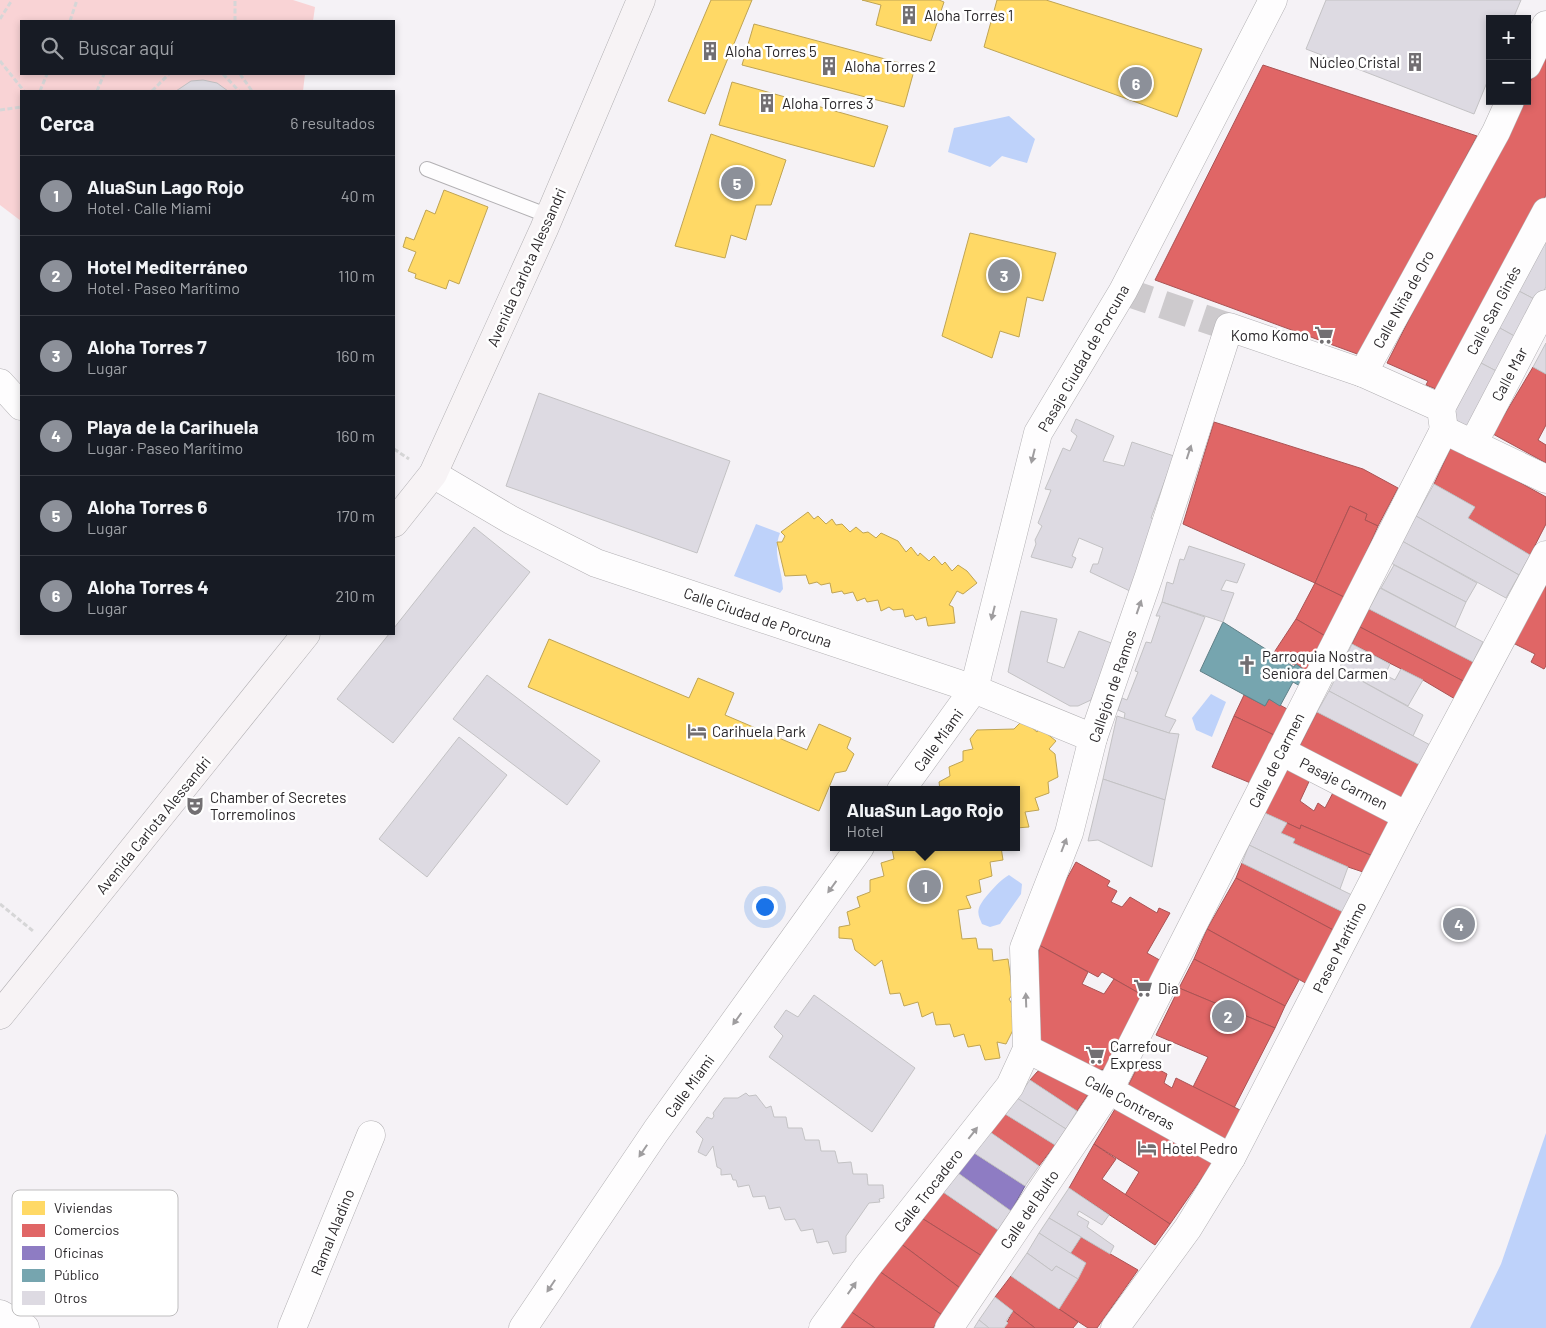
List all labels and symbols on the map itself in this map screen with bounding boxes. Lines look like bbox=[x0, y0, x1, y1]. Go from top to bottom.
building icon: Aloha Torres 1 bbox=[898, 4, 920, 26]
place label: Aloha Torres 1 bbox=[924, 6, 1013, 24]
building icon: Aloha Torres 5 bbox=[699, 40, 721, 62]
place label: Aloha Torres 5 bbox=[725, 42, 817, 60]
building icon: Núcleo Cristal bbox=[1404, 51, 1426, 73]
place label: Núcleo Cristal bbox=[1309, 53, 1400, 71]
building icon: Aloha Torres 2 bbox=[818, 55, 840, 77]
place label: Aloha Torres 2 bbox=[844, 57, 936, 75]
pin: 6 bbox=[1120, 64, 1152, 102]
building icon: Aloha Torres 3 bbox=[756, 92, 778, 114]
place label: Aloha Torres 3 bbox=[782, 94, 874, 112]
pin: 5 bbox=[721, 164, 753, 202]
street label: Avenida Carlota Alessandri bbox=[483, 185, 569, 349]
street label: Calle Niña de Oro bbox=[1369, 247, 1437, 351]
pin: 3 bbox=[988, 256, 1020, 294]
street label: Calle San Ginés bbox=[1462, 262, 1524, 358]
street label: Pasaje Ciudad de Porcuna bbox=[1033, 281, 1133, 435]
supermarket icon: Komo Komo bbox=[1313, 324, 1335, 346]
place label: Komo Komo bbox=[1231, 326, 1309, 344]
street label: Calle Mar bbox=[1487, 344, 1531, 404]
one-way arrow bbox=[1185, 445, 1193, 460]
one-way arrow bbox=[1029, 448, 1037, 463]
street label: Calle Ciudad de Porcuna bbox=[682, 583, 834, 651]
one-way arrow bbox=[1135, 599, 1143, 614]
one-way arrow bbox=[989, 606, 997, 621]
street label: Callejón de Ramos bbox=[1084, 627, 1140, 745]
place label: Parroquia Nostra Seniora del Carmen bbox=[1262, 647, 1388, 682]
church icon: Parroquia Nostra Seniora del Carmen bbox=[1236, 654, 1258, 676]
street label: Calle Miami bbox=[909, 705, 967, 775]
street label: Calle de Carmen bbox=[1244, 709, 1308, 811]
hotel icon: Carihuela Park bbox=[686, 720, 708, 742]
place label: Carihuela Park bbox=[712, 722, 806, 740]
street label: Avenida Carlota Alessandri bbox=[92, 753, 214, 897]
street label: Pasaje Carmen bbox=[1297, 753, 1391, 813]
place label: Chamber of Secretes Torremolinos bbox=[210, 788, 346, 823]
theatre icon: Chamber of Secretes Torremolinos bbox=[184, 795, 206, 817]
one-way arrow bbox=[1060, 837, 1068, 852]
pin: 1 bbox=[909, 867, 941, 905]
one-way arrow bbox=[827, 880, 837, 894]
your location bbox=[752, 894, 778, 920]
street label: Paseo Marítimo bbox=[1308, 899, 1370, 995]
pin: 4 bbox=[1443, 905, 1475, 943]
supermarket icon: Dia bbox=[1132, 977, 1154, 999]
place label: Dia bbox=[1158, 979, 1179, 997]
one-way arrow bbox=[1021, 992, 1029, 1008]
pin: 2 bbox=[1212, 997, 1244, 1035]
one-way arrow bbox=[732, 1012, 742, 1026]
place label: Carrefour Express bbox=[1110, 1037, 1172, 1072]
supermarket icon: Carrefour Express bbox=[1084, 1044, 1106, 1066]
street label: Calle Miami bbox=[660, 1051, 718, 1121]
street label: Calle Contreras bbox=[1082, 1071, 1178, 1133]
one-way arrow bbox=[968, 1126, 978, 1140]
hotel icon: Hotel Pedro bbox=[1136, 1137, 1158, 1159]
place label: Hotel Pedro bbox=[1162, 1139, 1238, 1157]
one-way arrow bbox=[638, 1144, 647, 1158]
street label: Calle Trocadero bbox=[890, 1145, 966, 1235]
street label: Calle del Bulto bbox=[996, 1166, 1062, 1252]
street label: Ramal Aladino bbox=[306, 1186, 358, 1278]
legend bbox=[12, 1190, 178, 1316]
text: Viviendas bbox=[54, 1199, 113, 1216]
text: Comercios bbox=[54, 1221, 120, 1238]
text: Oficinas bbox=[54, 1244, 104, 1261]
text: Público bbox=[54, 1266, 99, 1283]
one-way arrow bbox=[547, 1279, 556, 1292]
one-way arrow bbox=[846, 1282, 857, 1295]
text: Otros bbox=[54, 1289, 87, 1306]

